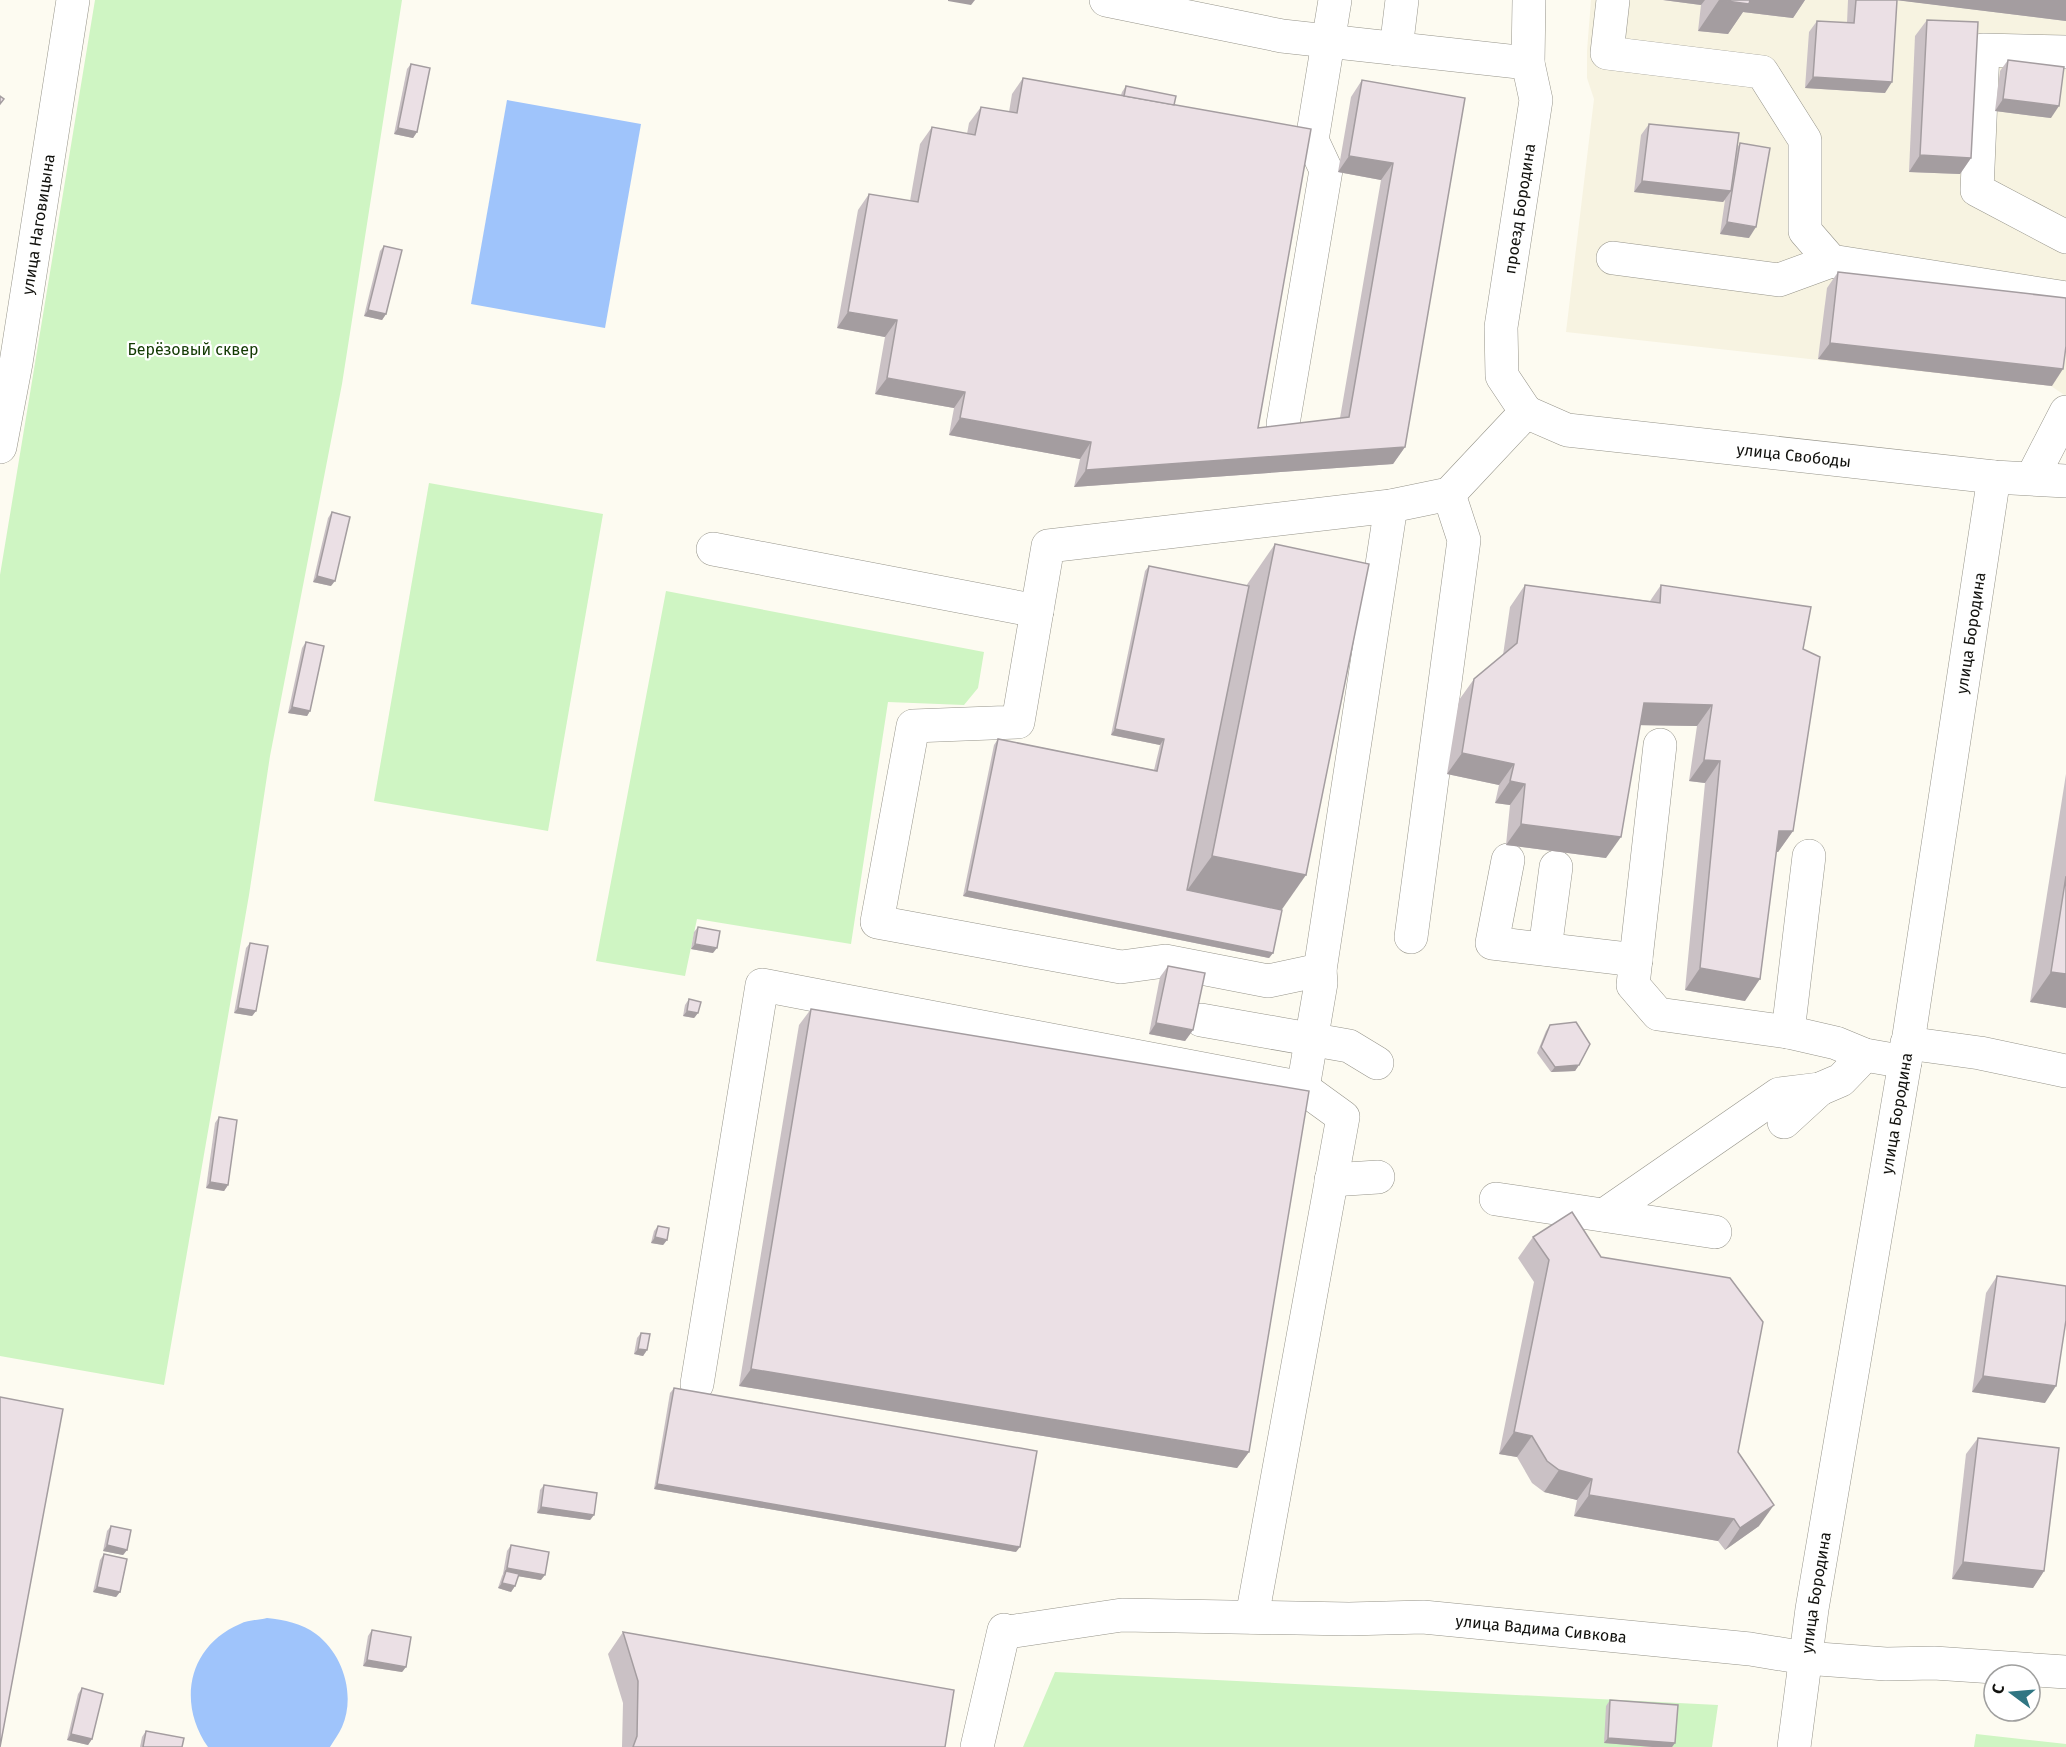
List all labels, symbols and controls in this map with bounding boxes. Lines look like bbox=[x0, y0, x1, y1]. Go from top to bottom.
street label: проезд Бородина bbox=[1500, 142, 1539, 275]
street label: улица Наговицына bbox=[17, 152, 58, 296]
park label: Берёзовый сквер bbox=[128, 340, 258, 359]
street label: улица Свободы bbox=[1736, 439, 1852, 471]
street label: улица Бородина bbox=[1952, 571, 1989, 695]
street label: улица Бородина bbox=[1877, 1051, 1916, 1175]
street label: улица Бородина bbox=[1797, 1530, 1834, 1655]
street label: улица Вадима Сивкова bbox=[1455, 1611, 1628, 1646]
north arrow bbox=[1982, 1663, 2042, 1723]
text: С bbox=[1988, 1681, 2009, 1696]

